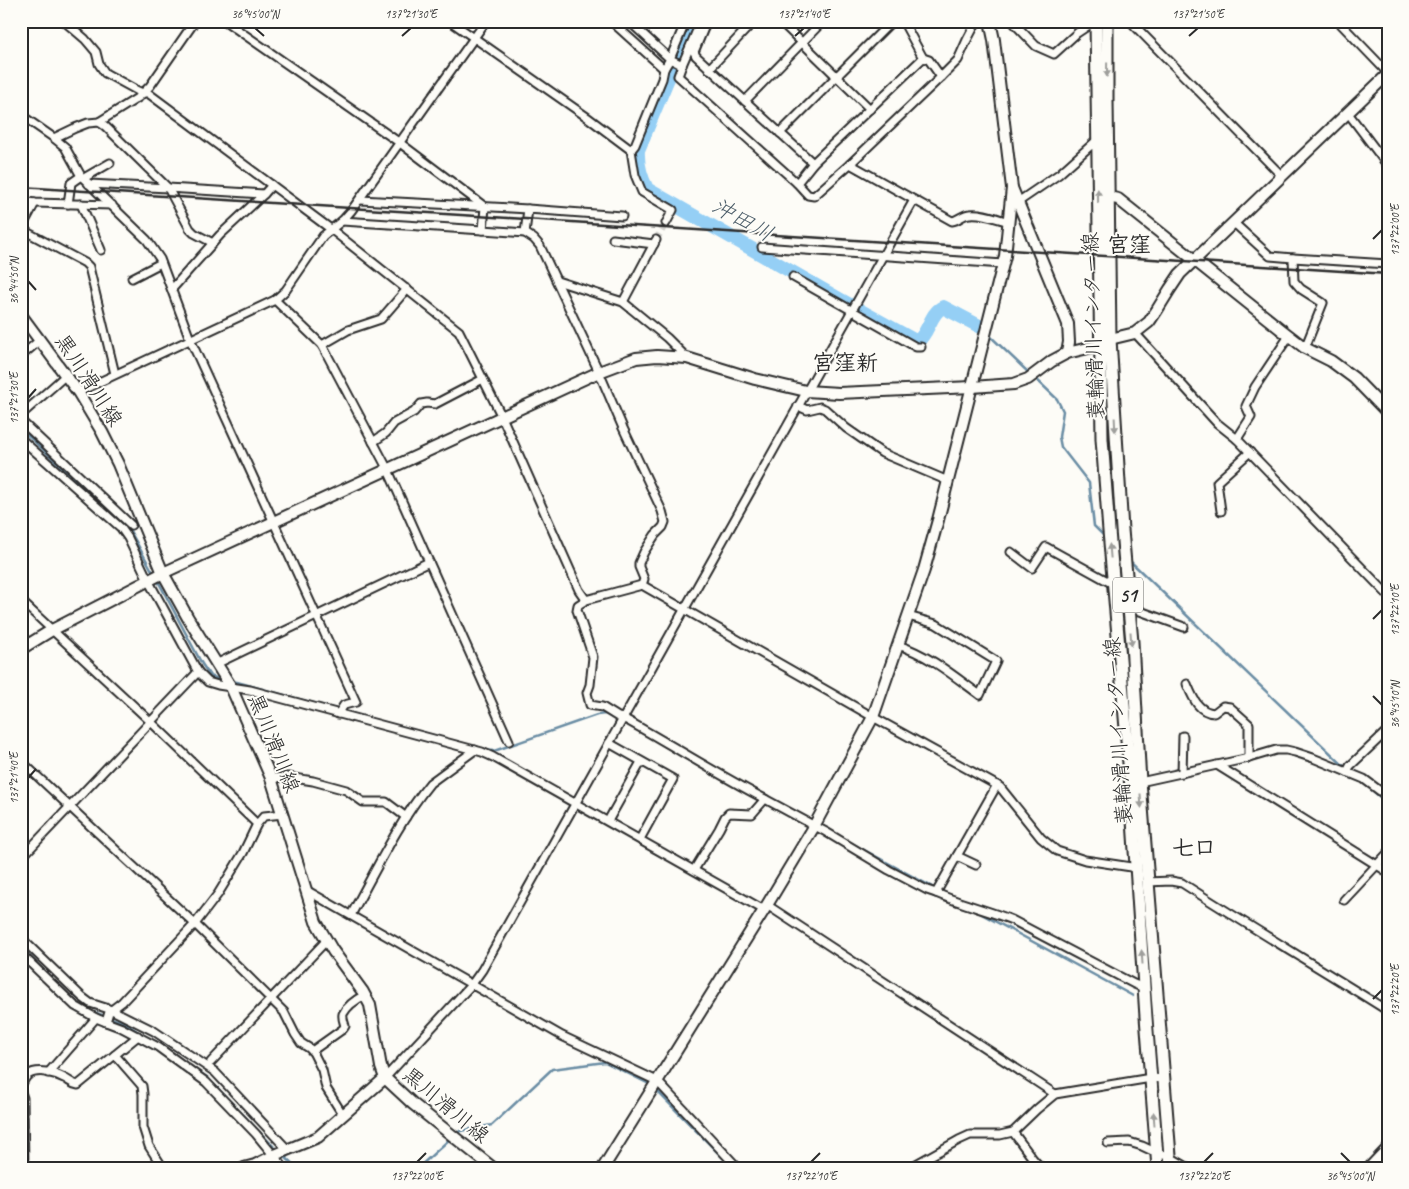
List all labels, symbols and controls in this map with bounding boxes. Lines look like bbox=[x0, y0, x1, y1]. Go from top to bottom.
text: 36°45'00"N bbox=[231, 6, 280, 22]
text: 137°21'30"E bbox=[385, 6, 439, 22]
text: 137°21'40"E bbox=[778, 6, 832, 22]
text: 137°21'50"E bbox=[1172, 6, 1226, 22]
one-way arrow bbox=[1103, 62, 1111, 78]
one-way arrow bbox=[1094, 188, 1102, 204]
water label: 沖田川 bbox=[707, 192, 778, 248]
text: 137°22'00"E bbox=[1387, 202, 1403, 256]
district label: 宮窪 bbox=[1107, 231, 1151, 259]
street label: 蓑輪滑川インター線 bbox=[1077, 232, 1109, 420]
text: 36°44'50"N bbox=[6, 256, 22, 305]
street label: 黒川滑川線 bbox=[50, 329, 128, 431]
district label: 宮窪新 bbox=[812, 349, 878, 377]
text: 137°21'30"E bbox=[6, 370, 22, 424]
one-way arrow bbox=[1112, 417, 1120, 433]
one-way arrow bbox=[1106, 543, 1114, 559]
road number: 51 bbox=[1113, 578, 1143, 612]
text: 137°22'10"E bbox=[1387, 582, 1403, 636]
one-way arrow bbox=[1128, 631, 1136, 647]
street label: 蓑輪滑川インター線 bbox=[1098, 636, 1138, 826]
text: 36°45'10"N bbox=[1387, 680, 1403, 729]
street label: 黒川滑川線 bbox=[242, 689, 306, 797]
text: 137°21'40"E bbox=[6, 750, 22, 804]
one-way arrow bbox=[1138, 794, 1146, 810]
district label: 七口 bbox=[1172, 834, 1216, 862]
one-way arrow bbox=[1138, 949, 1146, 965]
text: 137°22'20"E bbox=[1387, 962, 1403, 1016]
street label: 黒川滑川線 bbox=[397, 1061, 495, 1149]
one-way arrow bbox=[1150, 1111, 1158, 1127]
text: 137°22'00"E bbox=[391, 1168, 445, 1184]
text: 137°22'10"E bbox=[785, 1168, 839, 1184]
text: 137°22'20"E bbox=[1178, 1168, 1232, 1184]
text: 36°45'00"N bbox=[1326, 1168, 1375, 1184]

